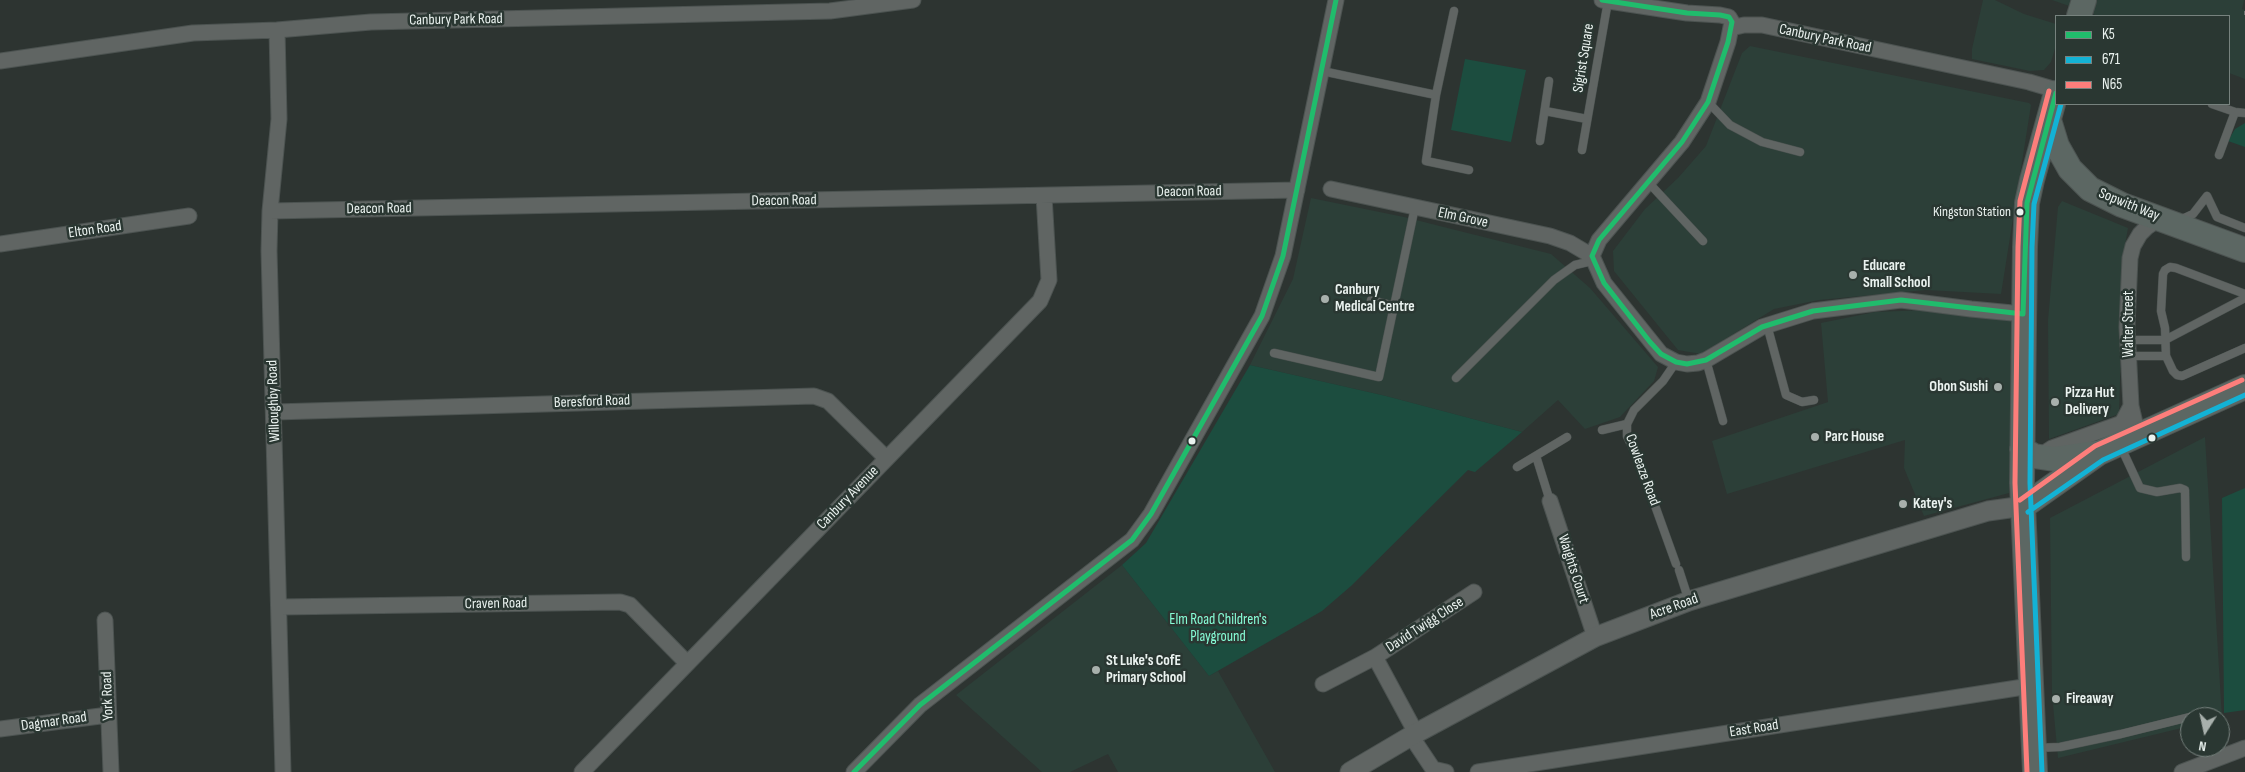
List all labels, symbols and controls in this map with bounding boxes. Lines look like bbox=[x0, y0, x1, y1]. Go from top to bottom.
street label: Canbury Park Road bbox=[409, 10, 503, 30]
legend bbox=[2055, 15, 2230, 105]
street label: Canbury Park Road bbox=[1777, 20, 1873, 58]
street label: Sigrist Square bbox=[1570, 22, 1598, 94]
text: K5 bbox=[2102, 25, 2115, 44]
text: 671 bbox=[2102, 50, 2120, 69]
text: N65 bbox=[2102, 75, 2122, 94]
street label: Deacon Road bbox=[1156, 182, 1222, 202]
street label: Sopwith Way bbox=[2096, 185, 2162, 225]
street label: Deacon Road bbox=[751, 191, 817, 211]
street label: Deacon Road bbox=[346, 199, 412, 219]
street label: Elm Grove bbox=[1436, 204, 1490, 232]
place label: Kingston Station bbox=[1933, 204, 2011, 220]
marker: Kingston Station bbox=[2015, 207, 2025, 217]
street label: Elton Road bbox=[67, 217, 123, 243]
place label: Educare Small School bbox=[1863, 257, 1930, 292]
marker: Educare Small School bbox=[1847, 269, 1859, 281]
place label: Canbury Medical Centre bbox=[1335, 281, 1415, 316]
street label: Walter Street bbox=[2120, 291, 2138, 357]
marker: Canbury Medical Centre bbox=[1319, 293, 1331, 305]
street label: Willoughby Road bbox=[264, 360, 284, 442]
place label: Obon Sushi bbox=[1929, 378, 1988, 396]
marker: Obon Sushi bbox=[1992, 381, 2004, 393]
place label: Pizza Hut Delivery bbox=[2065, 384, 2114, 419]
street label: Beresford Road bbox=[554, 392, 630, 412]
marker: Pizza Hut Delivery bbox=[2049, 396, 2061, 408]
place label: Parc House bbox=[1825, 428, 1884, 446]
marker: Parc House bbox=[1809, 431, 1821, 443]
street label: Cowleaze Road bbox=[1621, 432, 1663, 508]
unlabelled marker bbox=[2147, 433, 2157, 443]
unlabelled marker bbox=[1187, 436, 1197, 446]
street label: Canbury Avenue bbox=[813, 463, 883, 533]
place label: Katey's bbox=[1913, 495, 1952, 513]
marker: Katey's bbox=[1897, 498, 1909, 510]
street label: Waights Court bbox=[1553, 532, 1593, 606]
street label: Acre Road bbox=[1647, 590, 1701, 624]
street label: David Twigg Close bbox=[1383, 593, 1467, 657]
street label: Craven Road bbox=[465, 594, 527, 614]
park label: Elm Road Children's Playground bbox=[1169, 611, 1267, 646]
place label: St Luke's CofE Primary School bbox=[1106, 652, 1186, 687]
marker: St Luke's CofE Primary School bbox=[1090, 664, 1102, 676]
street label: York Road bbox=[98, 671, 118, 721]
place label: Fireaway bbox=[2066, 690, 2113, 708]
marker: Fireaway bbox=[2050, 693, 2062, 705]
north arrow bbox=[2180, 707, 2230, 757]
street label: Dagmar Road bbox=[20, 708, 88, 736]
street label: East Road bbox=[1728, 716, 1780, 742]
text: N bbox=[2197, 737, 2208, 755]

